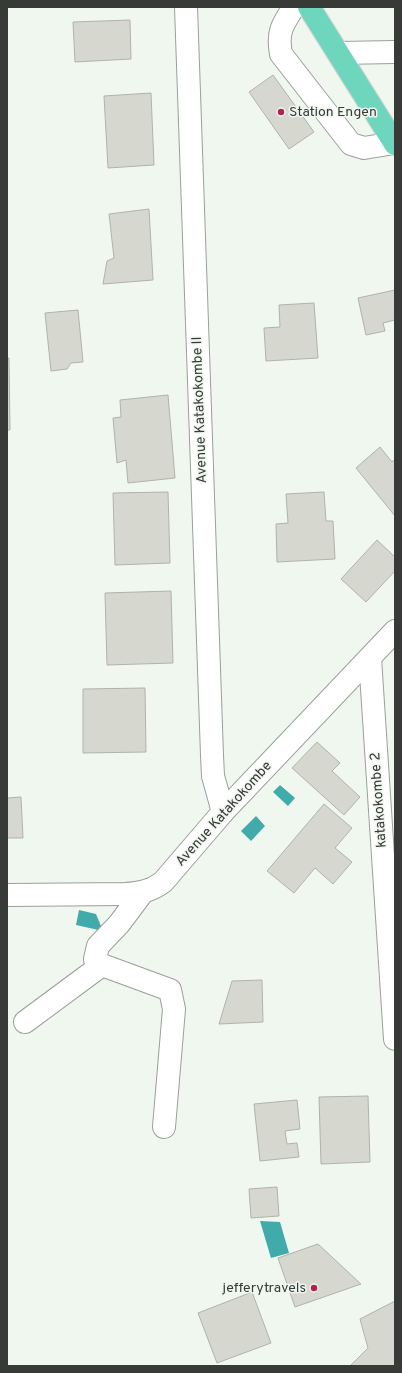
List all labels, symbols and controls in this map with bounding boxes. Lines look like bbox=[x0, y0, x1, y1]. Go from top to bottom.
place label: Station Engen bbox=[289, 104, 377, 121]
marker: Station Engen bbox=[276, 107, 286, 117]
street label: Avenue Katakokombe II bbox=[189, 336, 211, 484]
street label: katakokombe 2 bbox=[367, 752, 391, 848]
street label: Avenue Katakokombe bbox=[172, 758, 276, 870]
place label: jefferytravels bbox=[222, 1280, 306, 1297]
marker: jefferytravels bbox=[309, 1283, 319, 1293]

